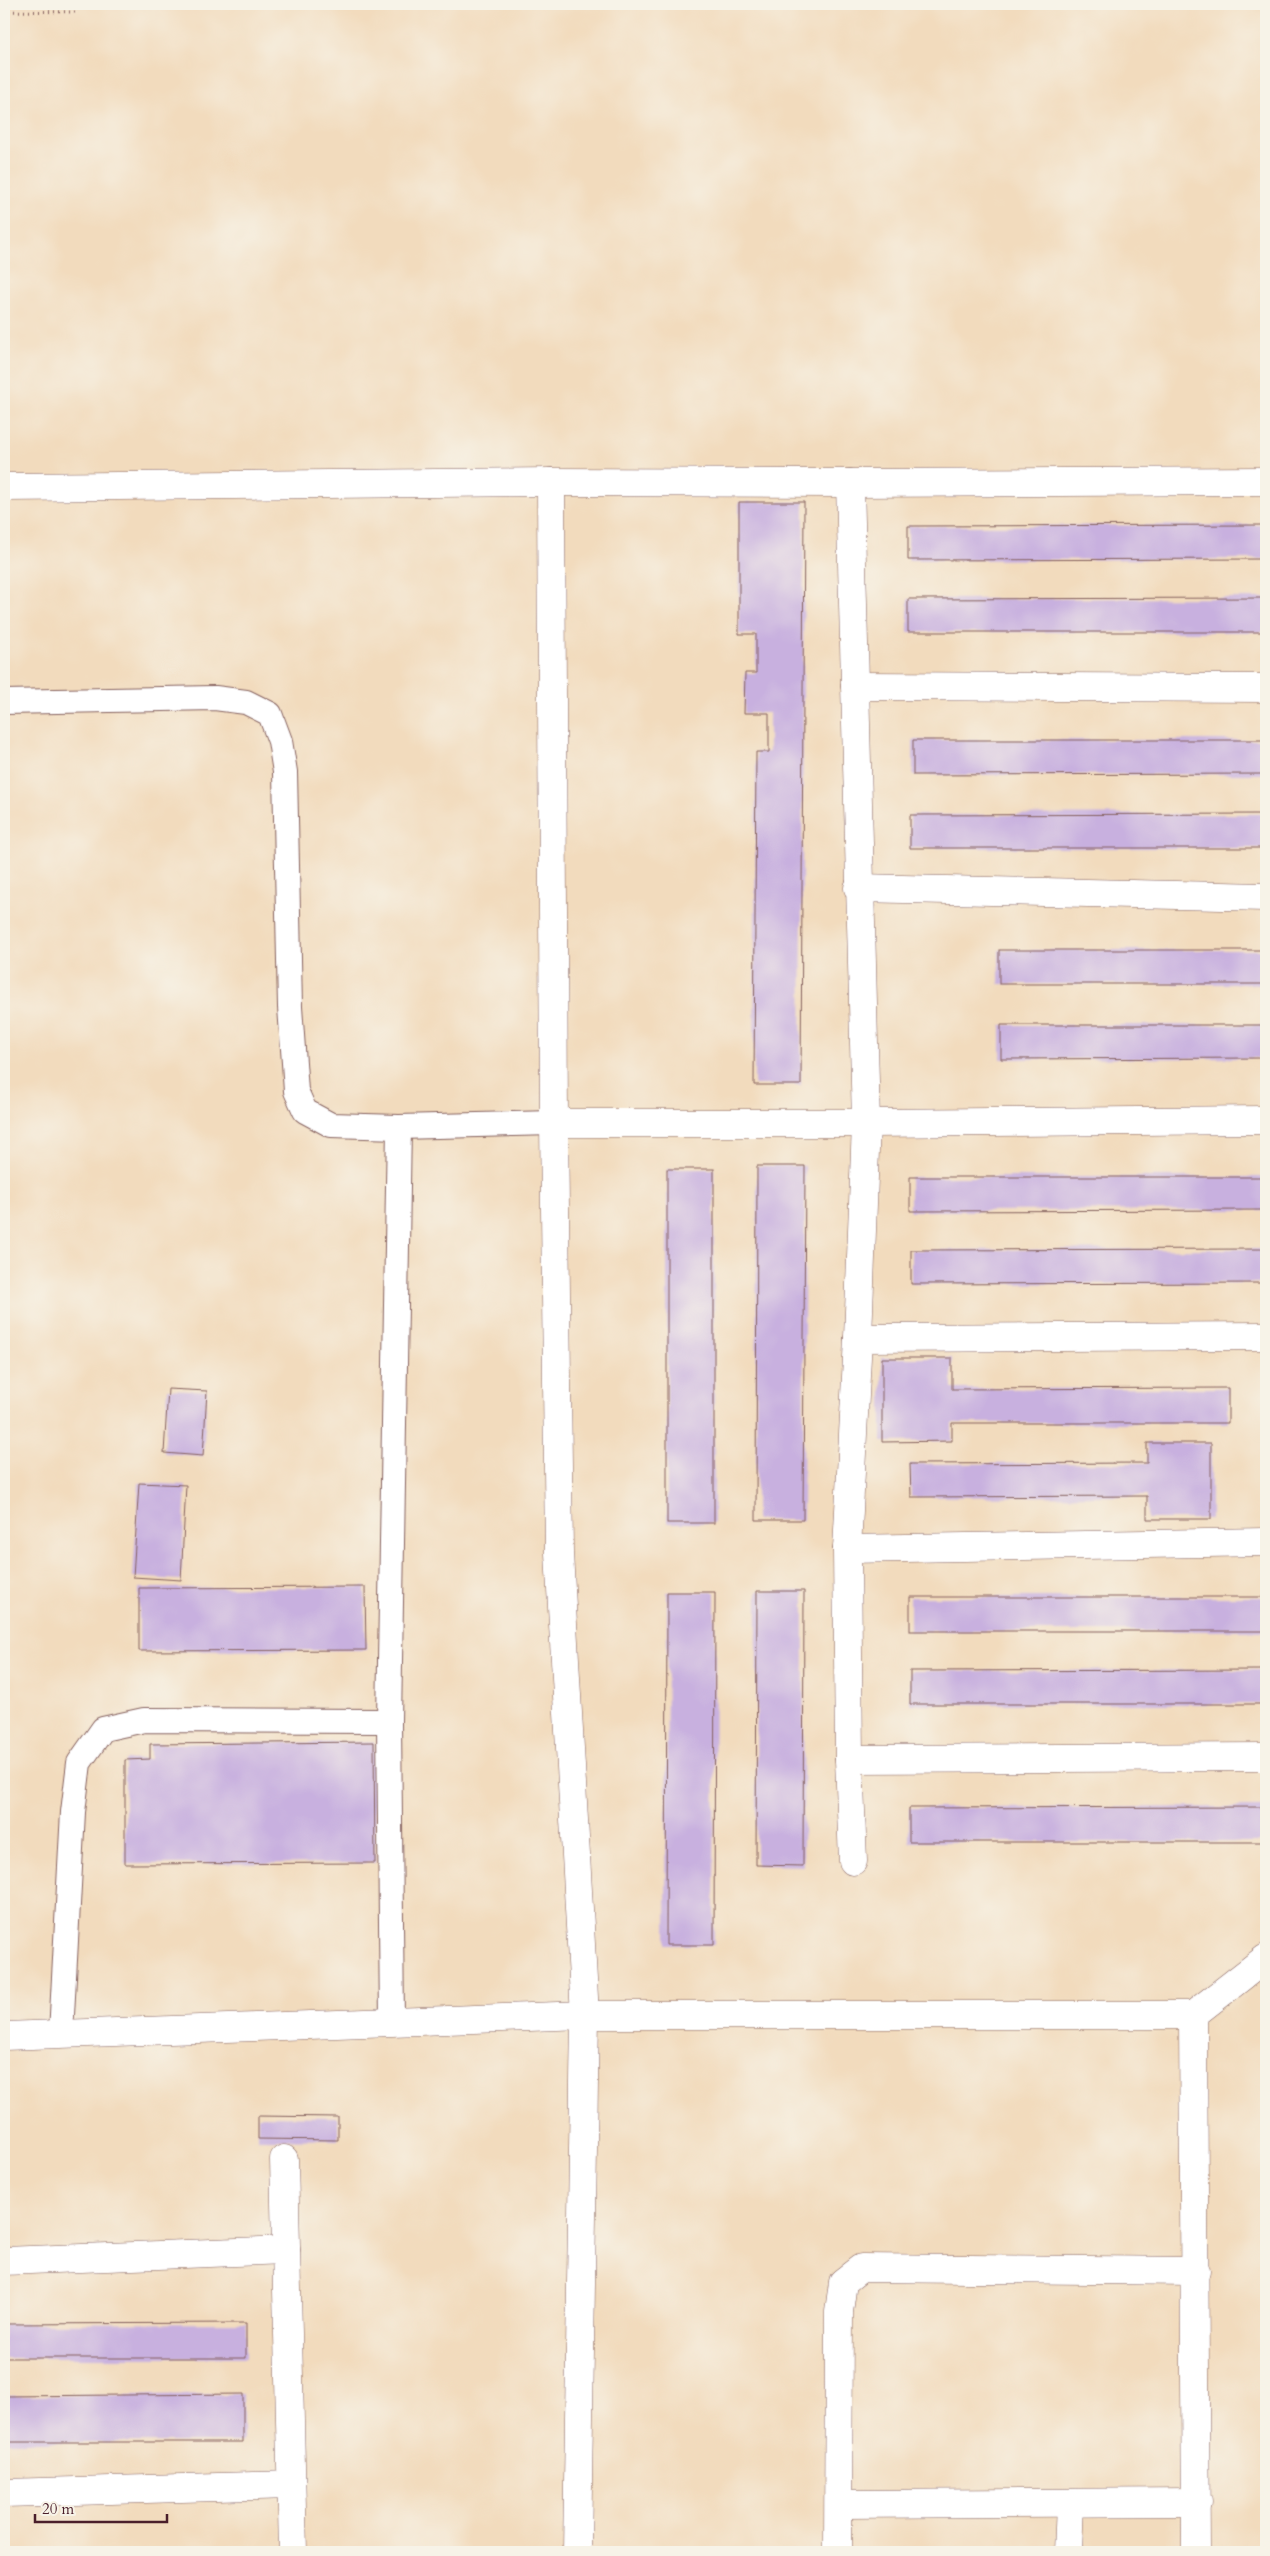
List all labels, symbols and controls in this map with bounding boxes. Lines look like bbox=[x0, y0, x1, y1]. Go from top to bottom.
scale bar bbox=[35, 2491, 168, 2523]
text: 20 m bbox=[42, 2499, 74, 2519]

